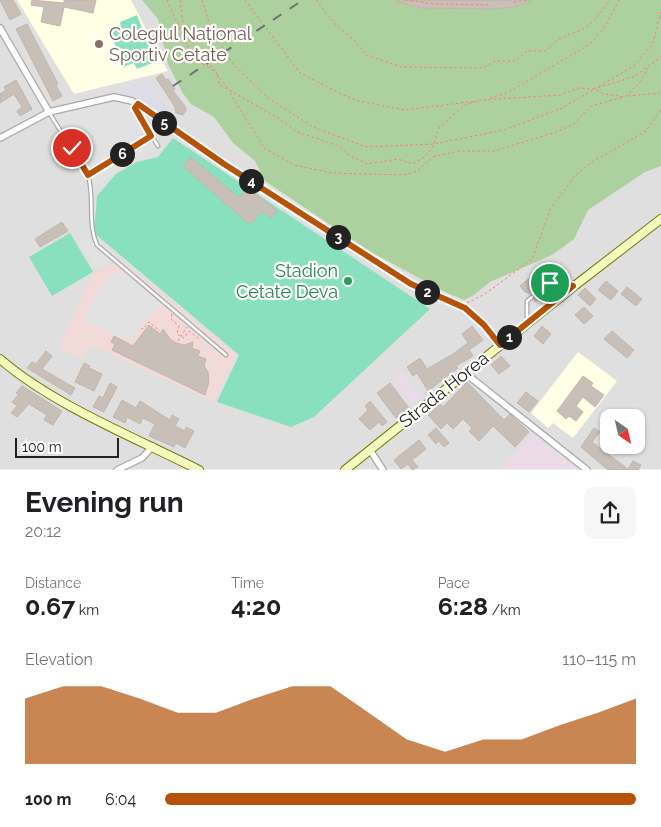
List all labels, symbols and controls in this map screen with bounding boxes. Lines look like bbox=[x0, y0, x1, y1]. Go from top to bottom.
place label: Colegiul Național Sportiv Cetate bbox=[109, 23, 252, 65]
marker: Colegiul Național Sportiv Cetate bbox=[93, 38, 105, 50]
pin: 5 bbox=[152, 110, 176, 136]
text: 5 bbox=[161, 115, 168, 131]
pin bbox=[51, 127, 93, 169]
icon: check bbox=[58, 134, 86, 162]
pin: 6 bbox=[110, 142, 134, 166]
text: 6 bbox=[118, 146, 127, 162]
pin: 4 bbox=[238, 168, 264, 194]
text: 4 bbox=[248, 173, 256, 189]
pin: 3 bbox=[326, 224, 350, 250]
text: 3 bbox=[335, 229, 342, 245]
place label: Stadion Cetate Deva bbox=[236, 260, 338, 302]
pin bbox=[529, 262, 571, 304]
icon: arrive bbox=[536, 269, 564, 297]
marker: Stadion Cetate Deva bbox=[342, 275, 354, 287]
pin: 2 bbox=[414, 280, 440, 304]
text: 2 bbox=[424, 284, 431, 300]
pin: 1 bbox=[496, 324, 522, 350]
text: 1 bbox=[506, 329, 513, 345]
street label: Strada Horea bbox=[395, 347, 493, 432]
north arrow bbox=[600, 409, 645, 454]
map controls bbox=[600, 409, 645, 454]
scale bar bbox=[15, 434, 119, 458]
text: 100 m bbox=[22, 439, 62, 455]
text: Evening run bbox=[25, 486, 184, 519]
button: share bbox=[584, 487, 636, 539]
text: 20:12 bbox=[25, 522, 61, 541]
text: Distance bbox=[25, 575, 81, 591]
text: Time bbox=[231, 575, 264, 591]
text: Pace bbox=[438, 575, 470, 591]
text: 0.67 bbox=[25, 591, 75, 621]
text: 4:20 bbox=[231, 591, 281, 621]
text: 6:28 bbox=[438, 591, 488, 621]
text: km bbox=[75, 602, 99, 618]
text: /km bbox=[488, 602, 521, 618]
text: Elevation bbox=[25, 650, 93, 669]
text: 110–115 m bbox=[562, 650, 636, 669]
text: 100 m bbox=[25, 790, 71, 809]
text: 6:04 bbox=[105, 790, 136, 809]

